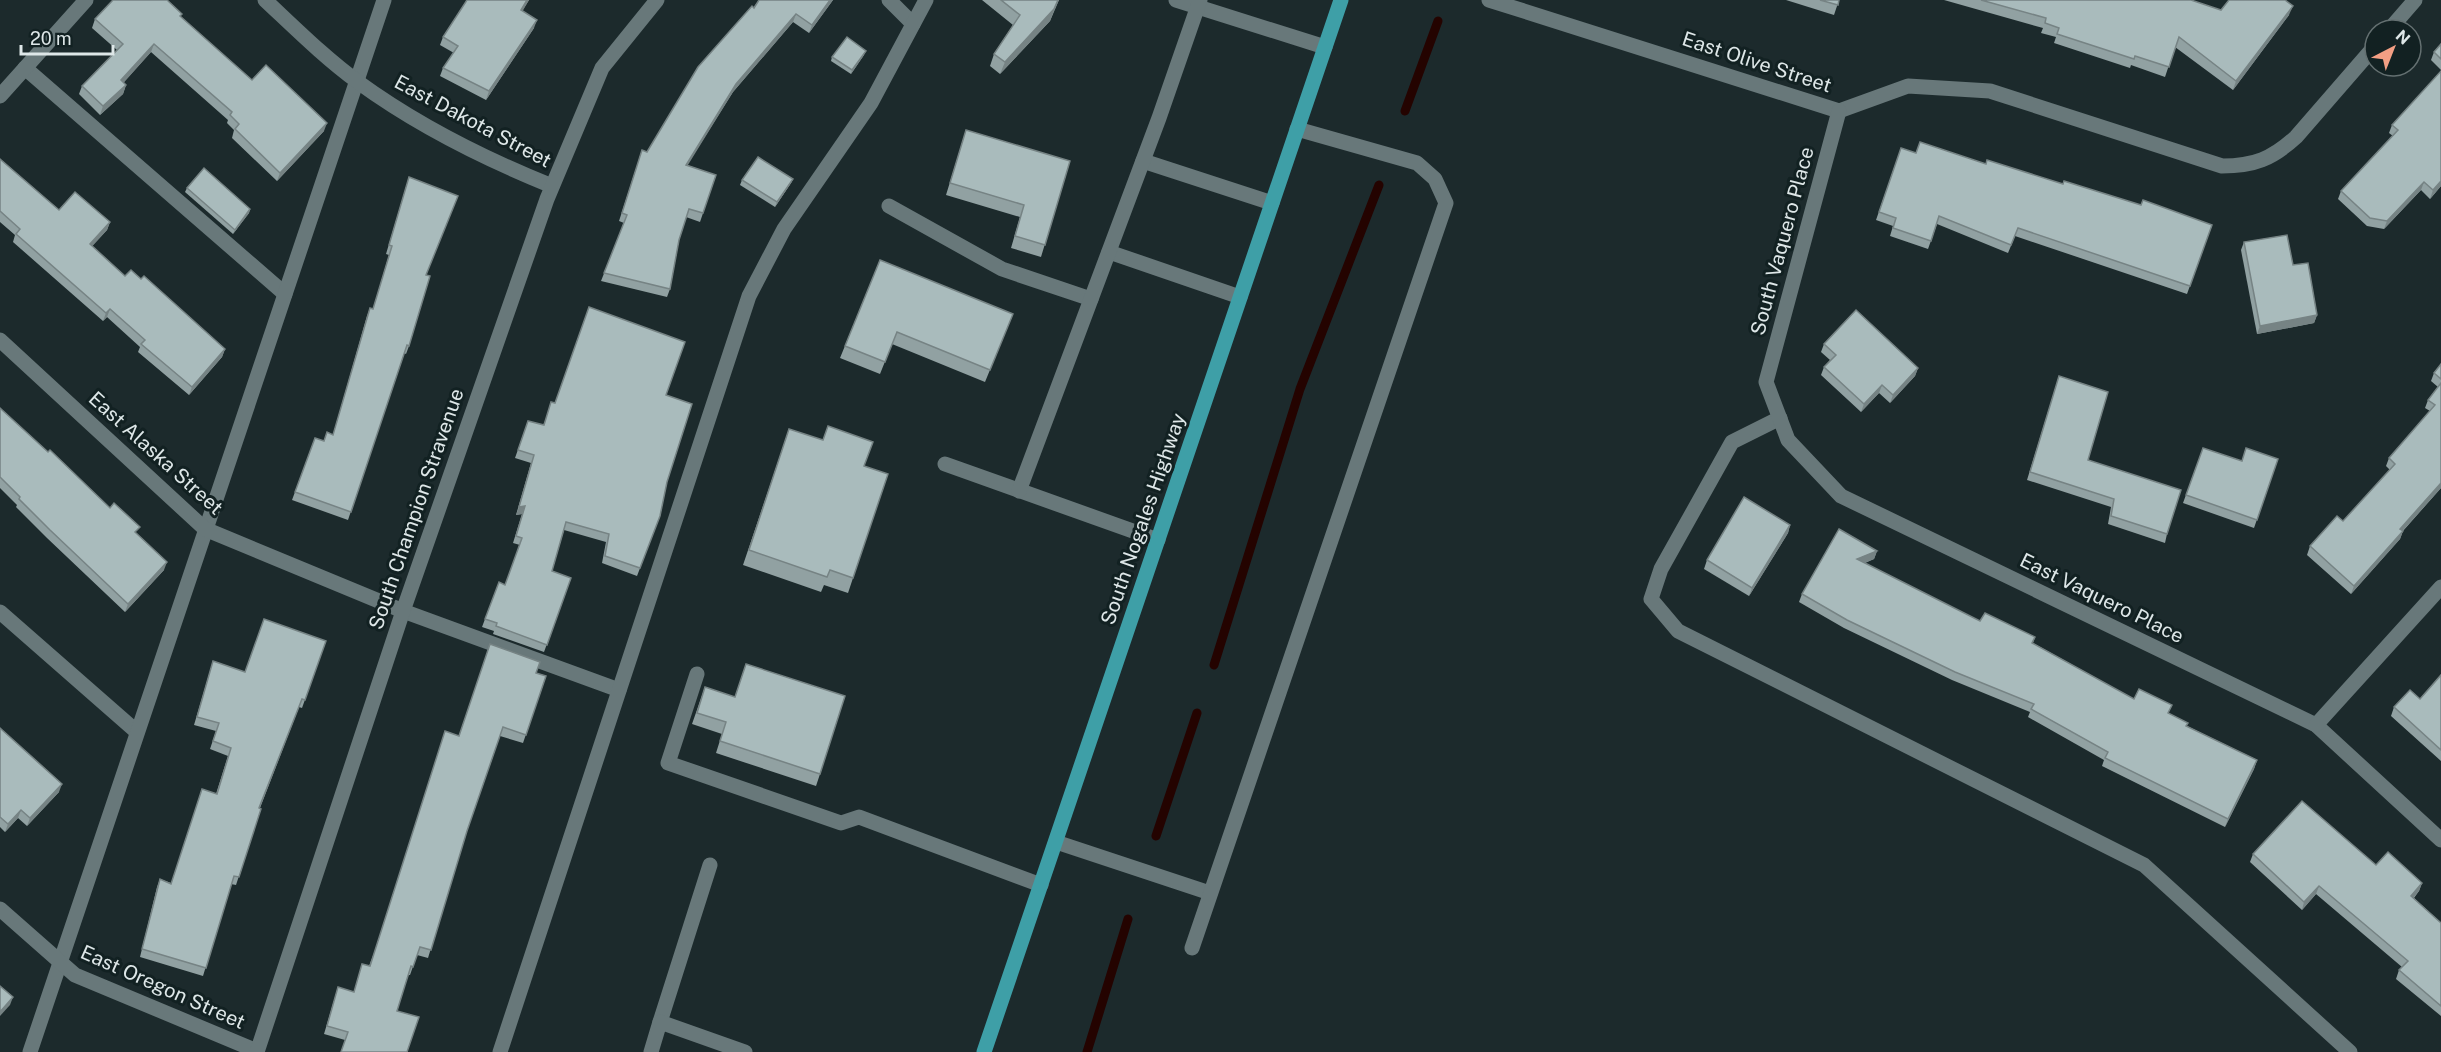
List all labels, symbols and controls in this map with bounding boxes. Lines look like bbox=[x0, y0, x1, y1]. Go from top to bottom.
scale bar bbox=[21, 18, 112, 56]
north arrow bbox=[2363, 18, 2423, 78]
text: N bbox=[2392, 26, 2414, 48]
street label: East Olive Street bbox=[1679, 27, 1835, 97]
text: 20 m bbox=[30, 28, 72, 49]
street label: East Dakota Street bbox=[390, 69, 556, 173]
street label: South Vaquero Place bbox=[1745, 144, 1819, 338]
street label: South Champion Stravenue bbox=[363, 385, 469, 633]
street label: East Alaska Street bbox=[84, 386, 228, 520]
street label: South Nogales Highway bbox=[1095, 410, 1191, 628]
street label: East Vaquero Place bbox=[2016, 548, 2188, 648]
street label: East Oregon Street bbox=[77, 940, 249, 1034]

